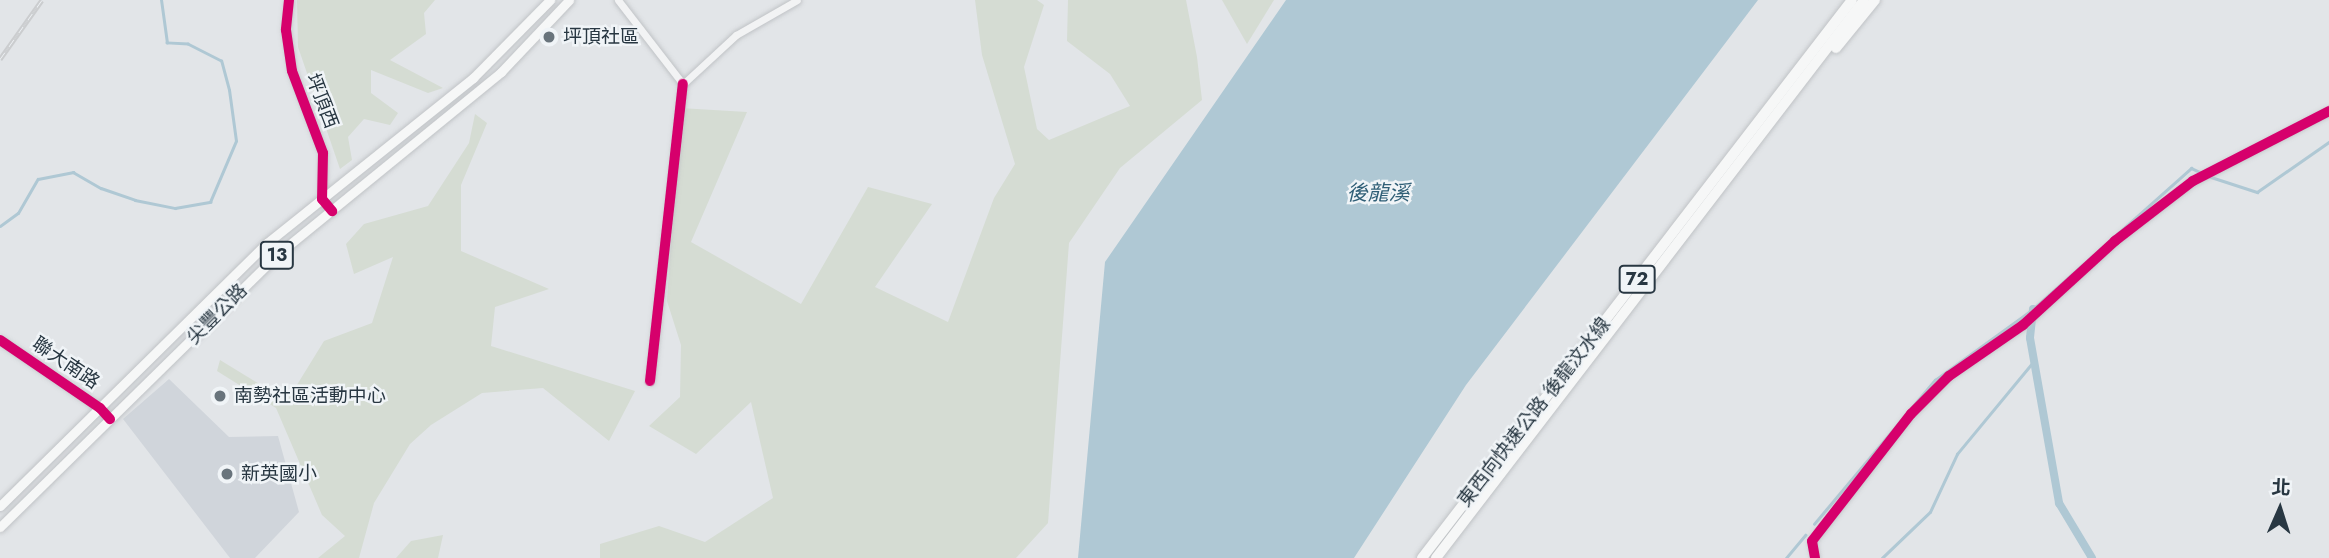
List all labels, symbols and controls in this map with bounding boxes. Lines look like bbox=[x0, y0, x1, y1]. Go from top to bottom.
place label: 坪頂社區 bbox=[563, 26, 639, 48]
marker: 坪頂社區 bbox=[541, 29, 557, 45]
street label: 坪頂西 bbox=[301, 70, 343, 132]
water label: 後龍溪 bbox=[1347, 180, 1409, 206]
road number: 13 bbox=[260, 241, 294, 270]
road number: 72 bbox=[1618, 264, 1656, 293]
street label: 尖豐公路 bbox=[182, 279, 252, 349]
street label: 東西向快速公路 後龍汶水線 bbox=[1453, 313, 1615, 511]
street label: 聯大南路 bbox=[28, 332, 104, 394]
place label: 南勢社區活動中心 bbox=[234, 385, 386, 407]
marker: 南勢社區活動中心 bbox=[212, 388, 228, 404]
place label: 新英國小 bbox=[241, 463, 317, 485]
marker: 新英國小 bbox=[219, 466, 235, 482]
north arrow bbox=[2245, 474, 2315, 544]
text: 北 bbox=[2271, 474, 2291, 502]

